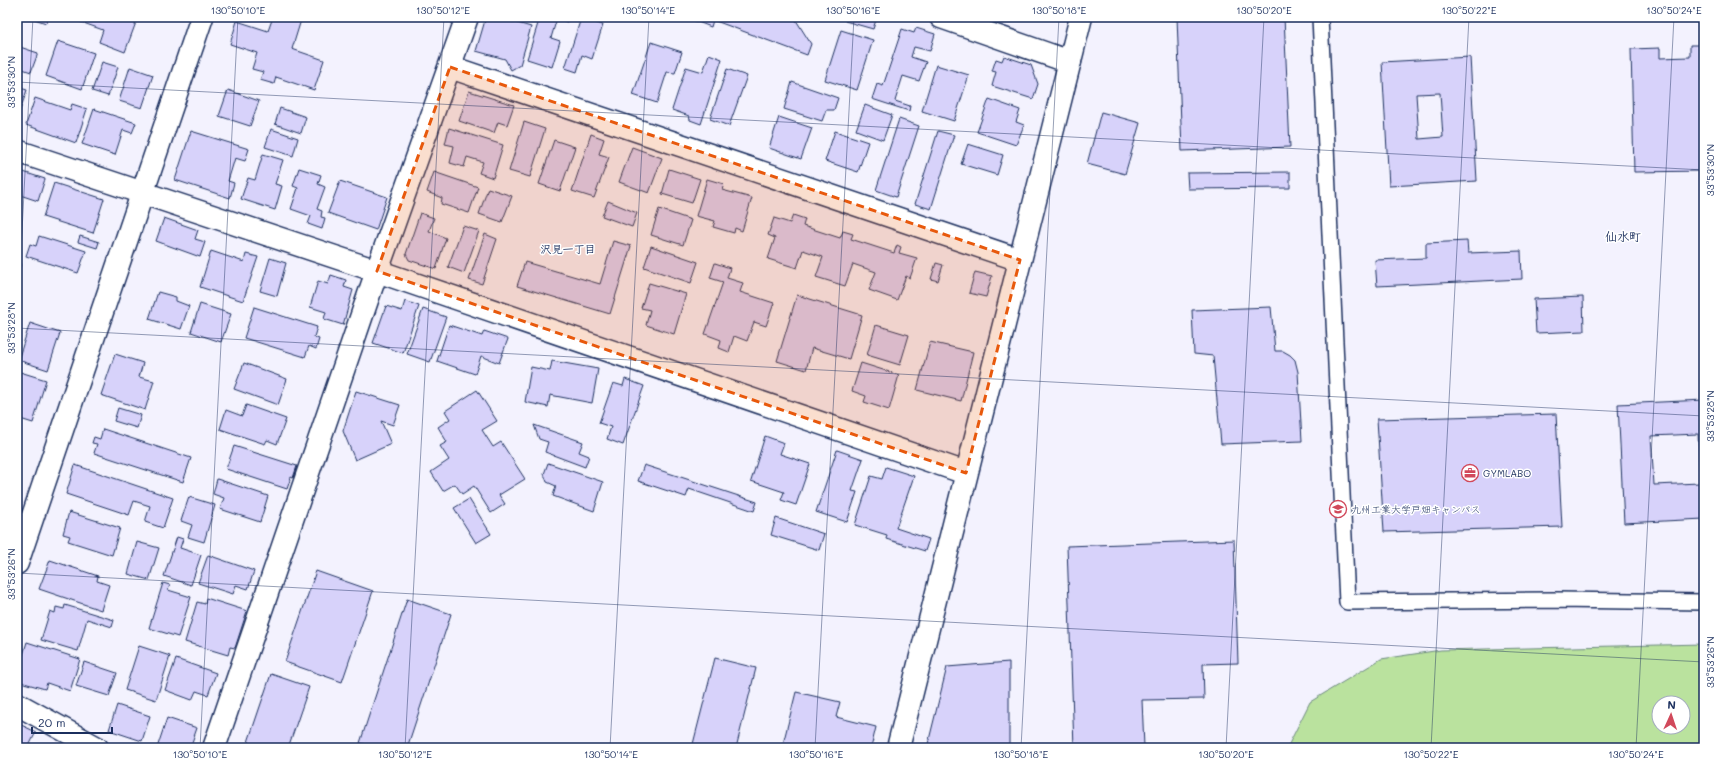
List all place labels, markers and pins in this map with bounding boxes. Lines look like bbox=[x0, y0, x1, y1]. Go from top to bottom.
office icon: GYMLABO bbox=[1460, 463, 1480, 483]
place label: GYMLABO bbox=[1483, 466, 1531, 480]
school or university icon: 九州工業大学戸畑キャンパス bbox=[1328, 499, 1348, 519]
place label: 九州工業大学戸畑キャンパス bbox=[1351, 502, 1481, 516]

